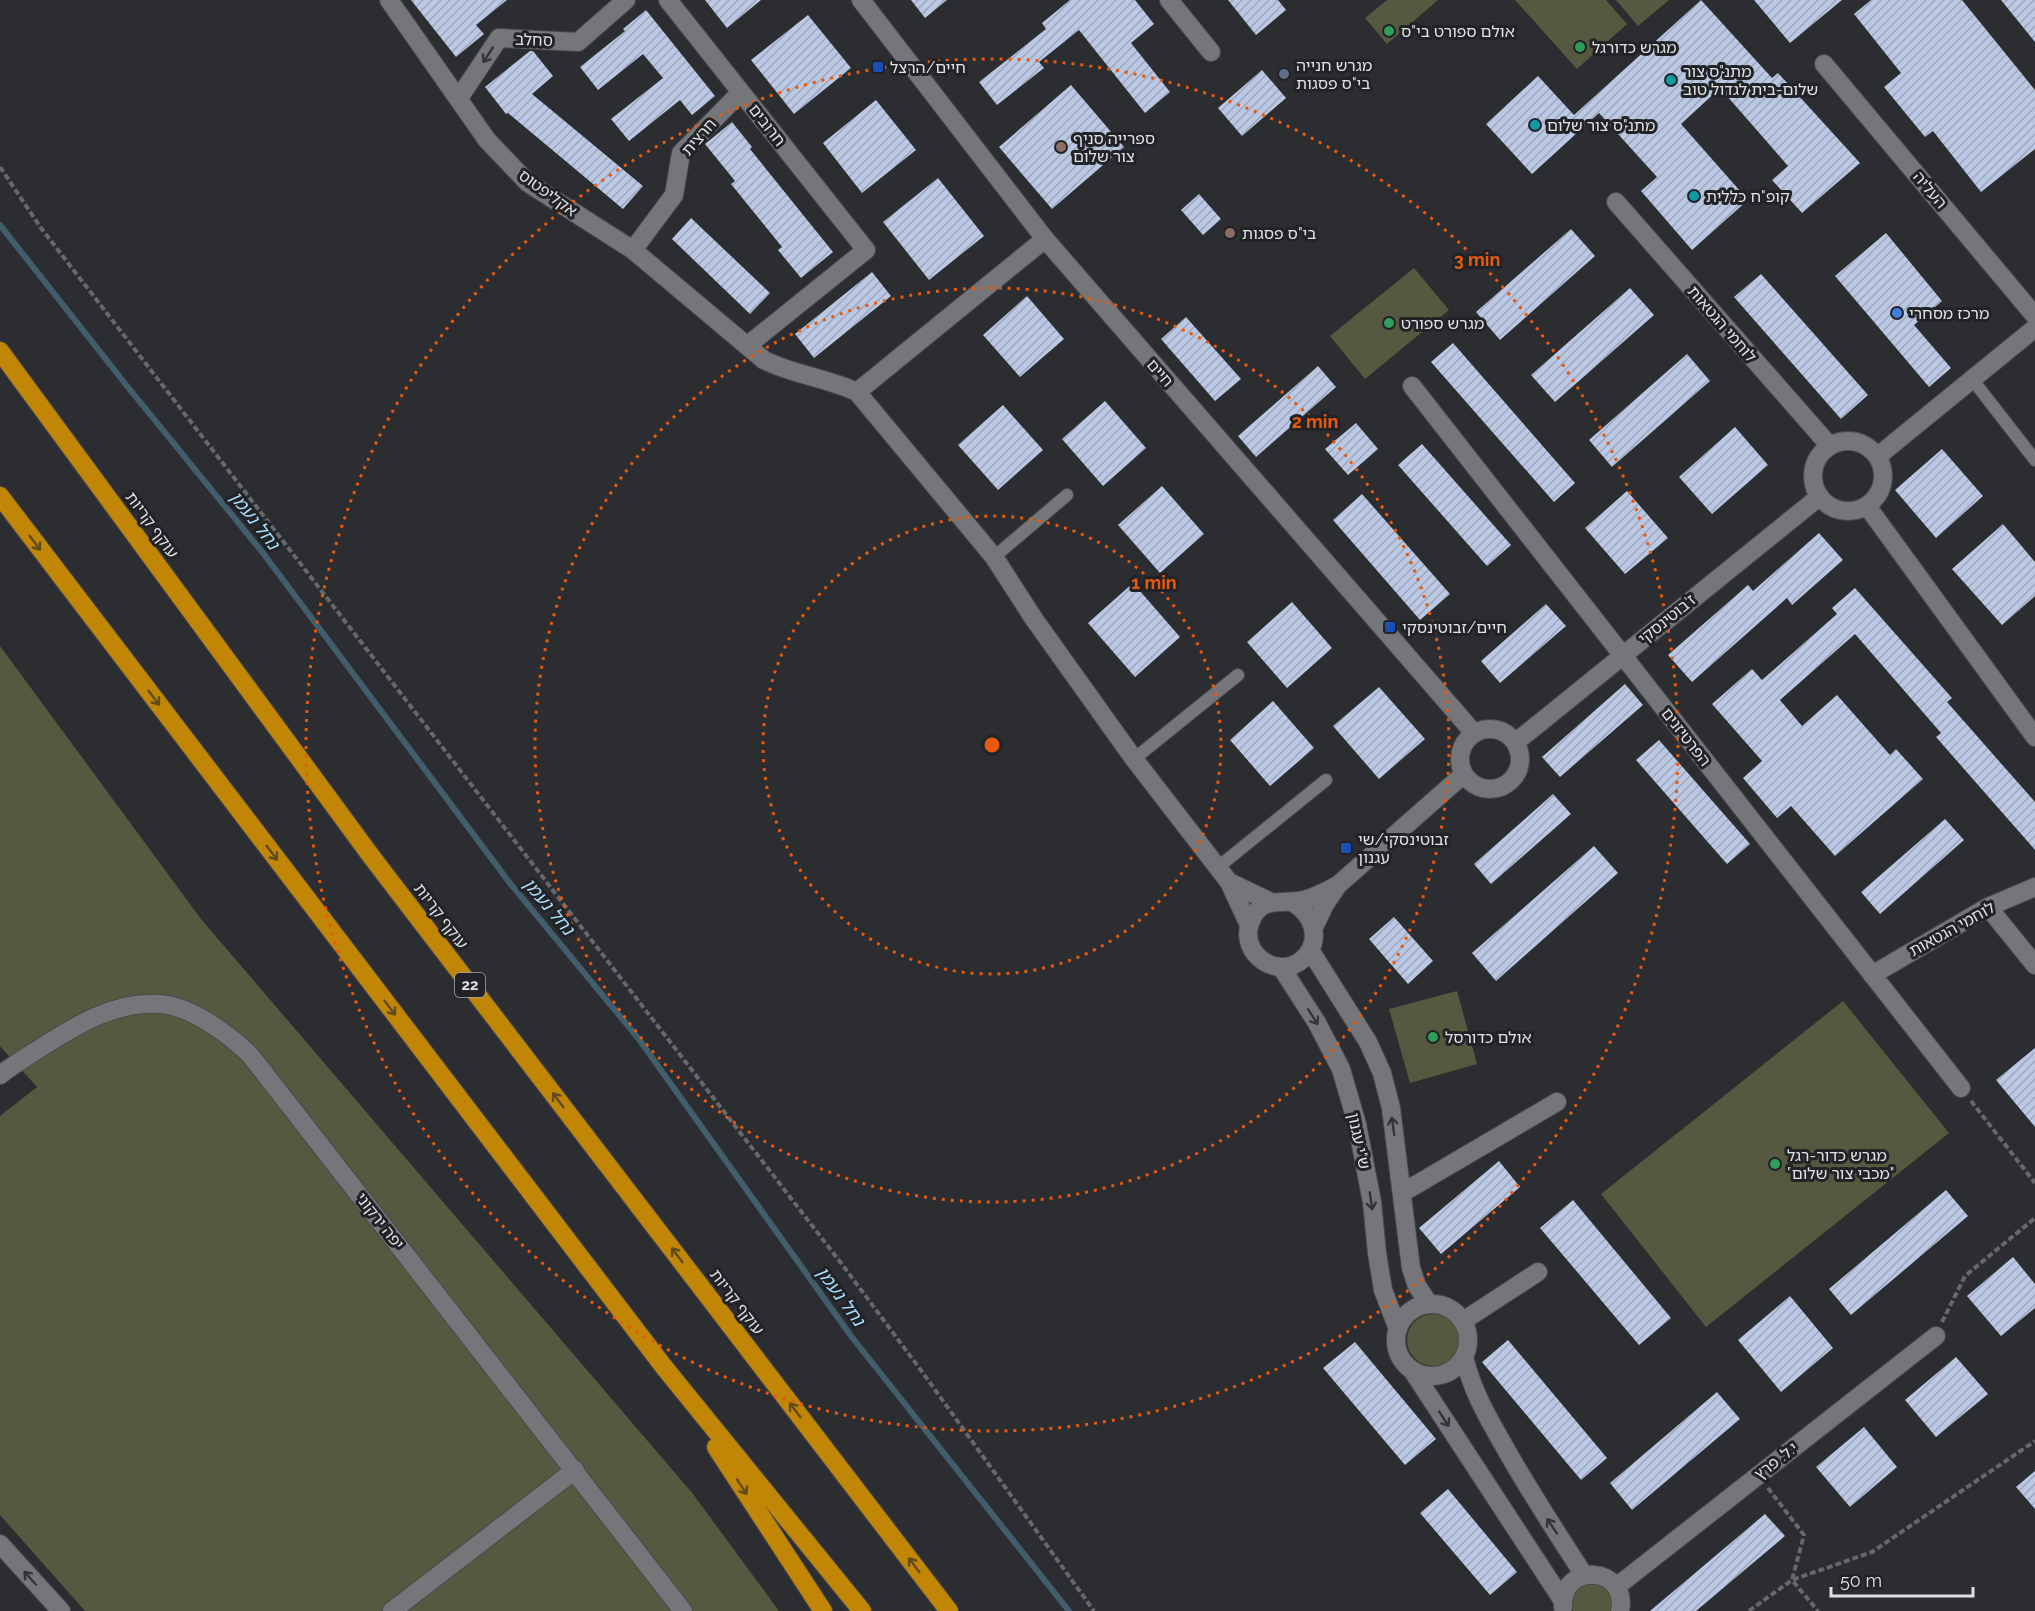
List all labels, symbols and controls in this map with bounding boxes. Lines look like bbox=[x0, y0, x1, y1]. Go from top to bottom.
place label: אולם ספורט בי"ס bbox=[1401, 22, 1515, 41]
marker: אולם ספורט בי"ס bbox=[1382, 24, 1396, 38]
street label: סחלב bbox=[515, 30, 553, 50]
place label: מגרש כדורגל bbox=[1592, 38, 1677, 57]
marker: מגרש כדורגל bbox=[1573, 40, 1587, 54]
one-way arrow bbox=[481, 47, 494, 64]
place label: מגרש חנייה בי"ס פסגות bbox=[1296, 56, 1372, 93]
place label: חיים/הרצל bbox=[890, 58, 966, 77]
marker: חיים/הרצל bbox=[871, 60, 885, 74]
place label: מתנ"ס צור שלום-בית לגדול טוב bbox=[1683, 62, 1818, 99]
marker: מגרש חנייה בי"ס פסגות bbox=[1277, 67, 1291, 81]
marker: מתנ"ס צור שלום-בית לגדול טוב bbox=[1664, 73, 1678, 87]
street label: חרובים bbox=[745, 100, 789, 150]
street label: חרצית bbox=[678, 115, 720, 159]
place label: מתנ"ס צור שלום bbox=[1547, 116, 1655, 135]
marker: מתנ"ס צור שלום bbox=[1528, 118, 1542, 132]
place label: ספרייה סניף צור שלום bbox=[1073, 129, 1155, 166]
marker: ספרייה סניף צור שלום bbox=[1054, 140, 1068, 154]
street label: אקליפטוס bbox=[515, 165, 581, 221]
street label: העליה bbox=[1909, 168, 1951, 212]
place label: קופ"ח כללית bbox=[1706, 187, 1790, 206]
marker: קופ"ח כללית bbox=[1687, 189, 1701, 203]
place label: בי"ס פסגות bbox=[1242, 224, 1316, 243]
marker: בי"ס פסגות bbox=[1223, 226, 1237, 240]
text: 3 min bbox=[1454, 249, 1500, 270]
street label: לוחמי הגטאות bbox=[1684, 282, 1760, 366]
place label: מרכז מסחרי bbox=[1909, 304, 1989, 323]
marker: מרכז מסחרי bbox=[1890, 306, 1904, 320]
place label: מגרש ספורט bbox=[1401, 314, 1484, 333]
marker: מגרש ספורט bbox=[1382, 316, 1396, 330]
street label: חיים bbox=[1143, 355, 1177, 391]
text: 2 min bbox=[1292, 411, 1338, 432]
water label: נחל נעמן bbox=[226, 487, 285, 554]
street label: עוקף קריות bbox=[122, 488, 182, 562]
one-way arrow bbox=[29, 535, 42, 551]
text: 1 min bbox=[1131, 572, 1177, 593]
street label: ז'בוטינסקי bbox=[1635, 590, 1699, 648]
place label: חיים/זבוטינסקי bbox=[1402, 618, 1507, 637]
marker: חיים/זבוטינסקי bbox=[1383, 620, 1397, 634]
one-way arrow bbox=[147, 690, 160, 706]
street label: הפרטיזנים bbox=[1657, 704, 1715, 770]
centre of rings bbox=[982, 735, 1002, 755]
place label: זבוטינסקי/שי עגנון bbox=[1358, 830, 1449, 867]
marker: זבוטינסקי/שי עגנון bbox=[1339, 841, 1353, 855]
one-way arrow bbox=[265, 845, 278, 861]
water label: נחל נעמן bbox=[519, 873, 580, 940]
street label: עוקף קריות bbox=[410, 879, 472, 953]
street label: לוחמי הגטאות bbox=[1906, 898, 1998, 960]
road number: 22 bbox=[455, 973, 485, 997]
one-way arrow bbox=[384, 1000, 397, 1016]
one-way arrow bbox=[1307, 1008, 1319, 1025]
place label: אולם כדורסל bbox=[1445, 1028, 1532, 1047]
marker: אולם כדורסל bbox=[1426, 1030, 1440, 1044]
one-way arrow bbox=[552, 1092, 565, 1108]
street label: ש"י עגנון bbox=[1344, 1111, 1374, 1171]
one-way arrow bbox=[1388, 1116, 1399, 1136]
place label: מגרש כדור-רגל "מכבי צור שלום" bbox=[1787, 1146, 1894, 1183]
marker: מגרש כדור-רגל "מכבי צור שלום" bbox=[1768, 1157, 1782, 1171]
street label: יפה ירקוני bbox=[352, 1189, 408, 1253]
one-way arrow bbox=[1366, 1191, 1377, 1210]
one-way arrow bbox=[670, 1247, 683, 1263]
water label: נחל נעמן bbox=[813, 1262, 870, 1331]
street label: עוקף קריות bbox=[706, 1265, 768, 1339]
one-way arrow bbox=[789, 1402, 801, 1418]
one-way arrow bbox=[1438, 1410, 1450, 1427]
street label: י.ל. פרץ bbox=[1751, 1438, 1801, 1484]
one-way arrow bbox=[736, 1478, 748, 1495]
one-way arrow bbox=[1546, 1519, 1558, 1535]
one-way arrow bbox=[907, 1557, 920, 1573]
scale bar bbox=[1831, 1560, 1974, 1598]
one-way arrow bbox=[23, 1570, 37, 1585]
text: 50 m bbox=[1840, 1570, 1882, 1591]

